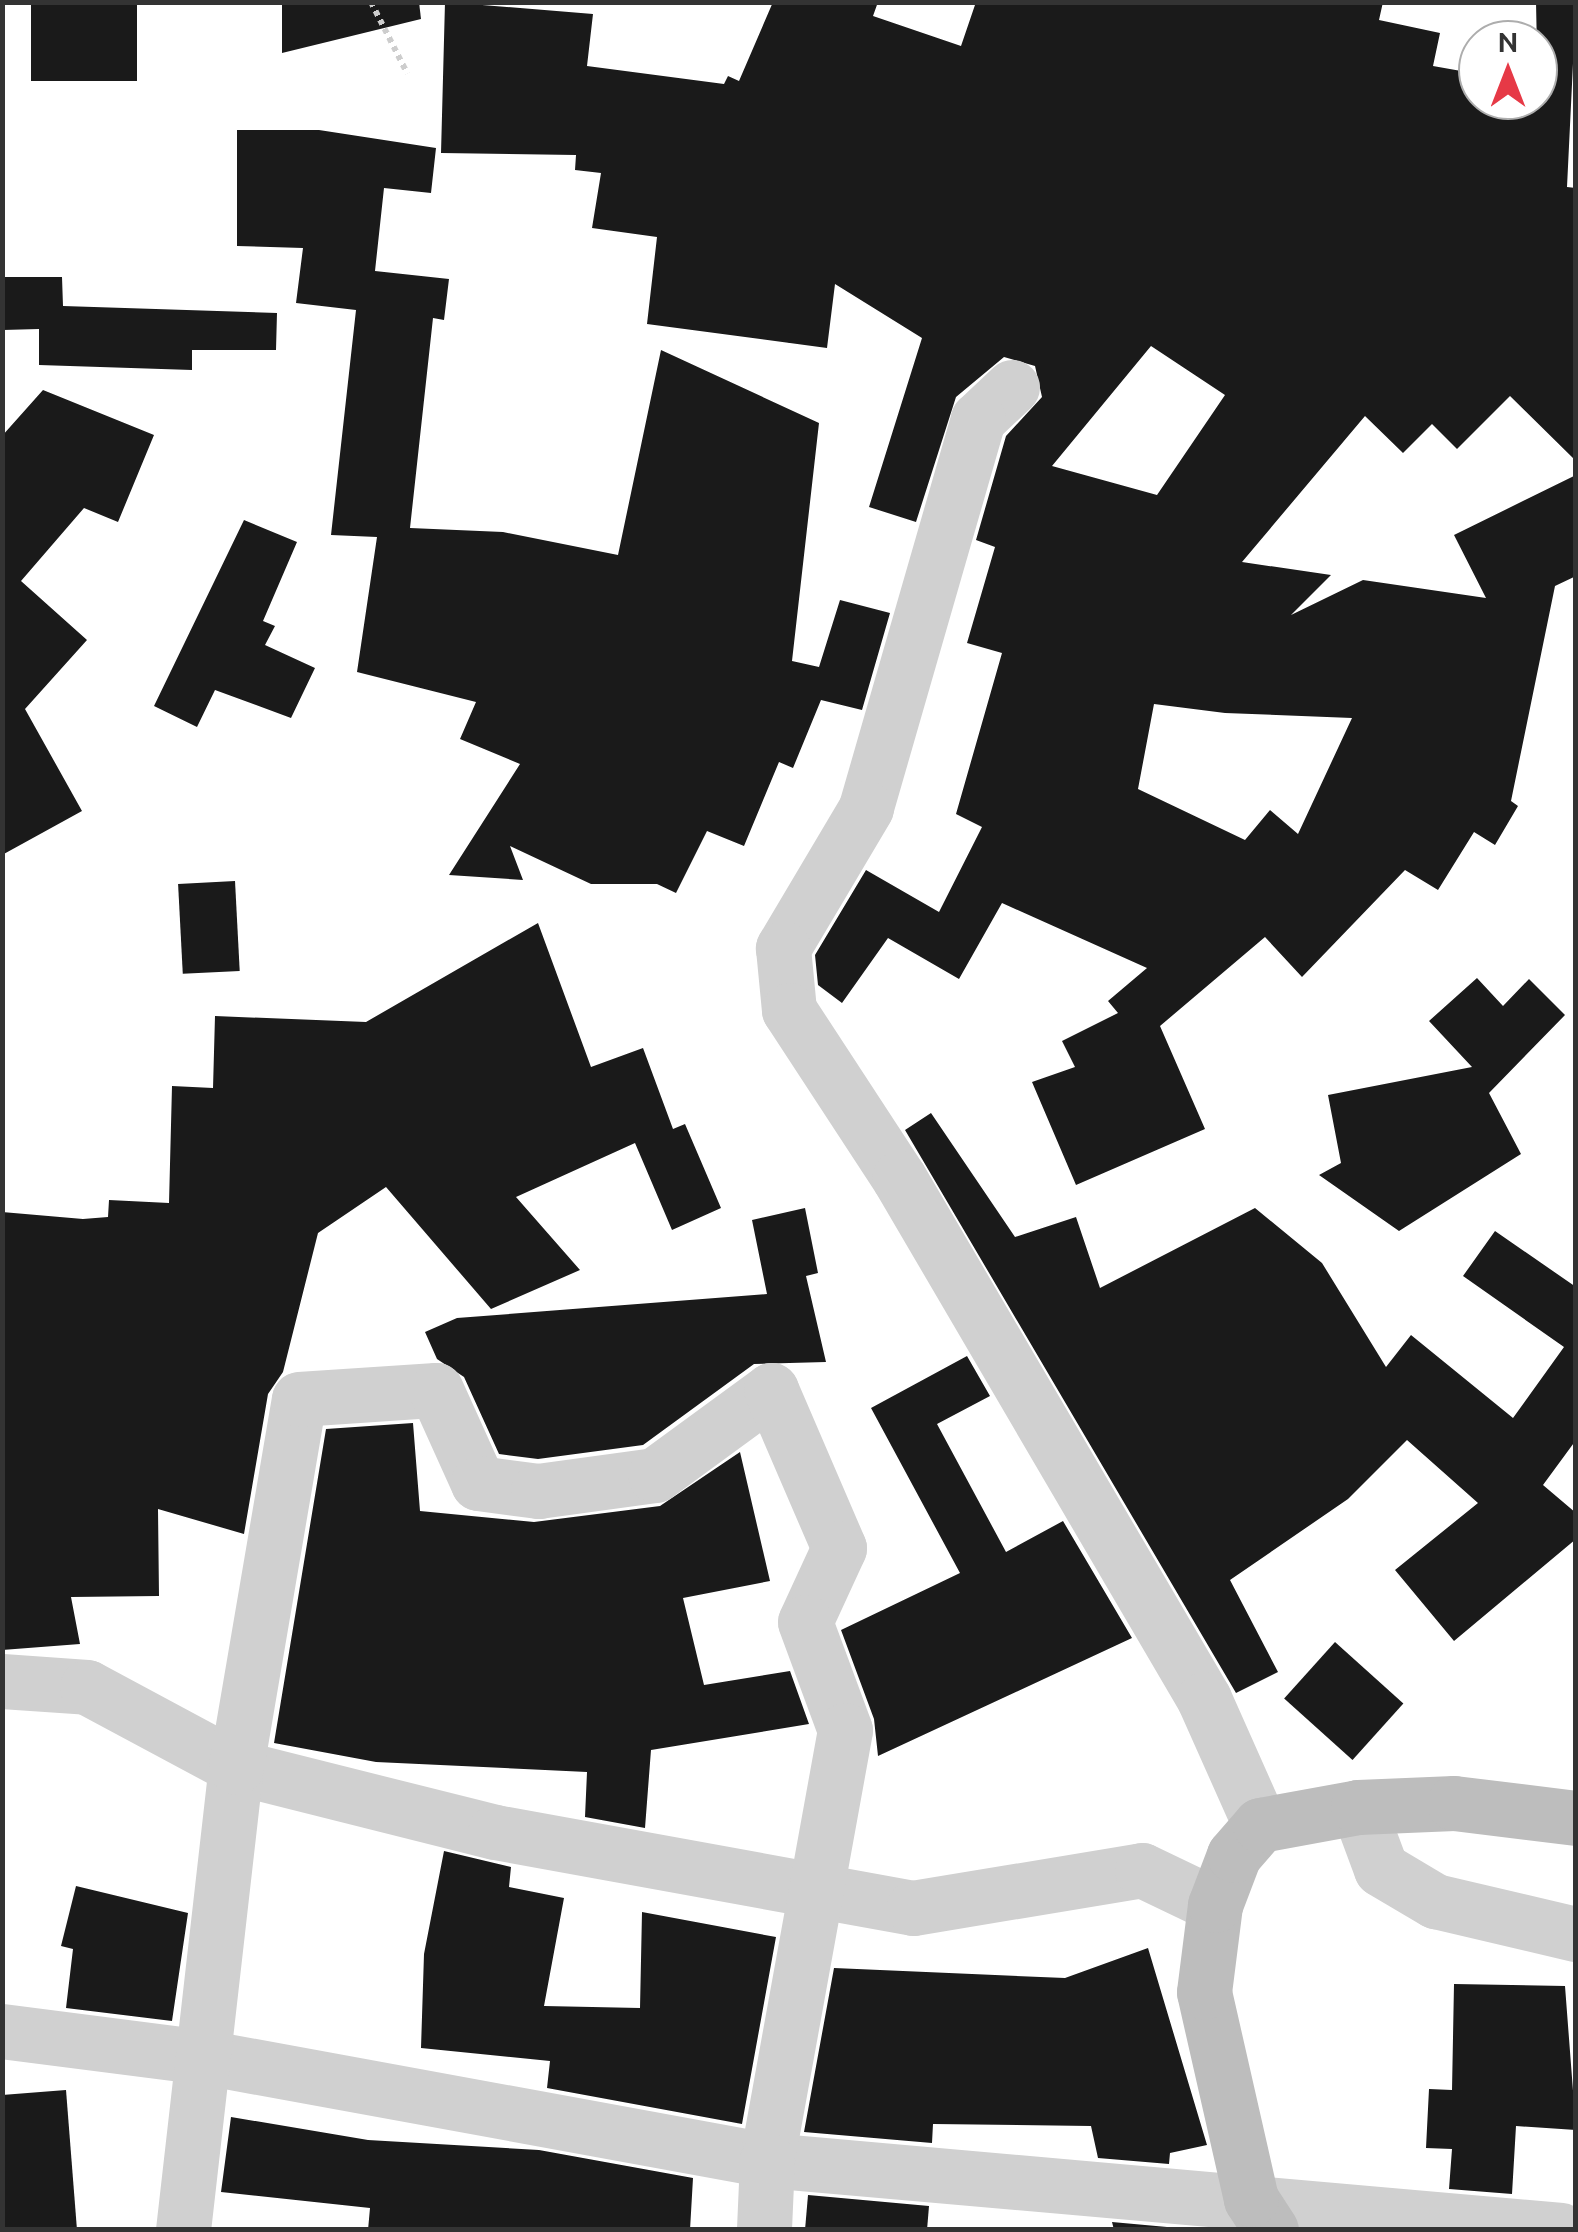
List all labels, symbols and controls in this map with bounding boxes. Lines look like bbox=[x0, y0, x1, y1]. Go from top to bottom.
north arrow bbox=[1458, 20, 1558, 120]
text: N bbox=[1498, 26, 1518, 57]

